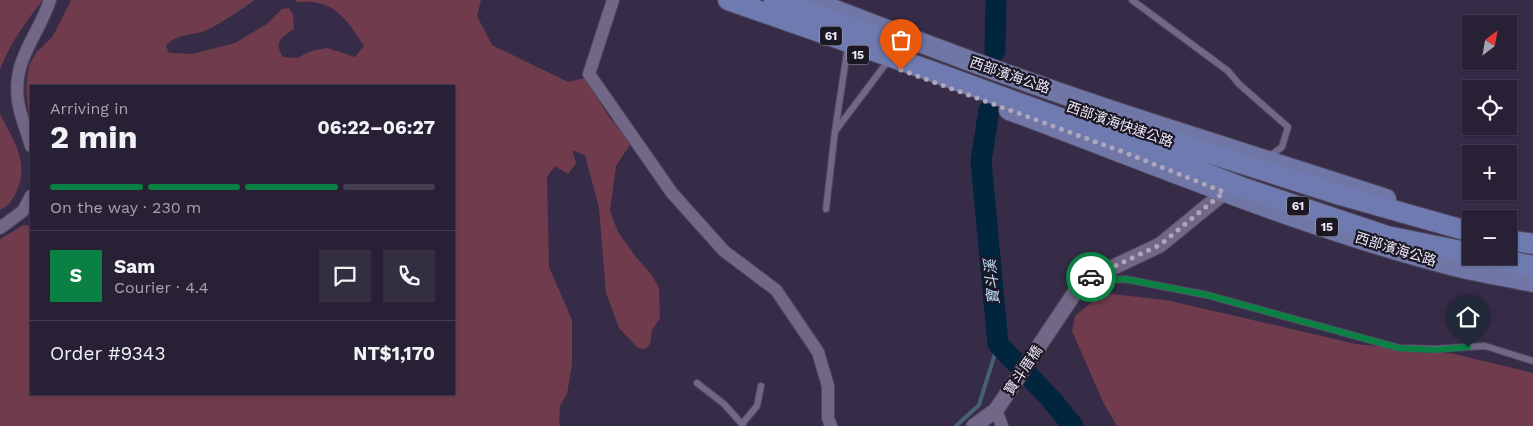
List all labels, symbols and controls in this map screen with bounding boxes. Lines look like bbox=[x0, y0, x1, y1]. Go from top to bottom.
north arrow bbox=[1462, 15, 1518, 70]
map controls bbox=[1462, 15, 1517, 265]
pin bbox=[880, 19, 922, 70]
icon: bag bbox=[887, 26, 915, 54]
road number: 61 bbox=[820, 27, 842, 46]
road number: 15 bbox=[847, 46, 869, 64]
street label: 西部濱海公路 bbox=[968, 54, 1052, 96]
button: locate bbox=[1462, 80, 1517, 135]
street label: 西部濱海快速公路 bbox=[1064, 98, 1176, 150]
text: Arriving in bbox=[50, 99, 128, 118]
text: 06:22–06:27 bbox=[317, 116, 435, 139]
text: 2 min bbox=[50, 118, 138, 156]
button: + bbox=[1462, 145, 1517, 200]
road number: 61 bbox=[1287, 197, 1309, 216]
text: On the way · 230 m bbox=[50, 198, 201, 217]
button: − bbox=[1462, 210, 1517, 265]
road number: 15 bbox=[1316, 218, 1338, 236]
street label: 西部濱海公路 bbox=[1353, 229, 1439, 269]
button: chat bbox=[319, 250, 371, 302]
button: phone bbox=[383, 250, 435, 302]
courier bbox=[1066, 252, 1116, 302]
text: Sam bbox=[114, 255, 155, 278]
water label: 寶斗溪 bbox=[981, 257, 1003, 305]
icon: car bbox=[1077, 263, 1105, 291]
text: S bbox=[70, 264, 82, 287]
text: Courier · 4.4 bbox=[114, 278, 209, 297]
pin bbox=[1447, 296, 1489, 347]
icon: home bbox=[1454, 303, 1482, 331]
text: Order #9343 bbox=[50, 342, 165, 365]
text: NT$1,170 bbox=[353, 342, 435, 365]
street label: 寶斗厝橋 bbox=[1001, 342, 1045, 398]

